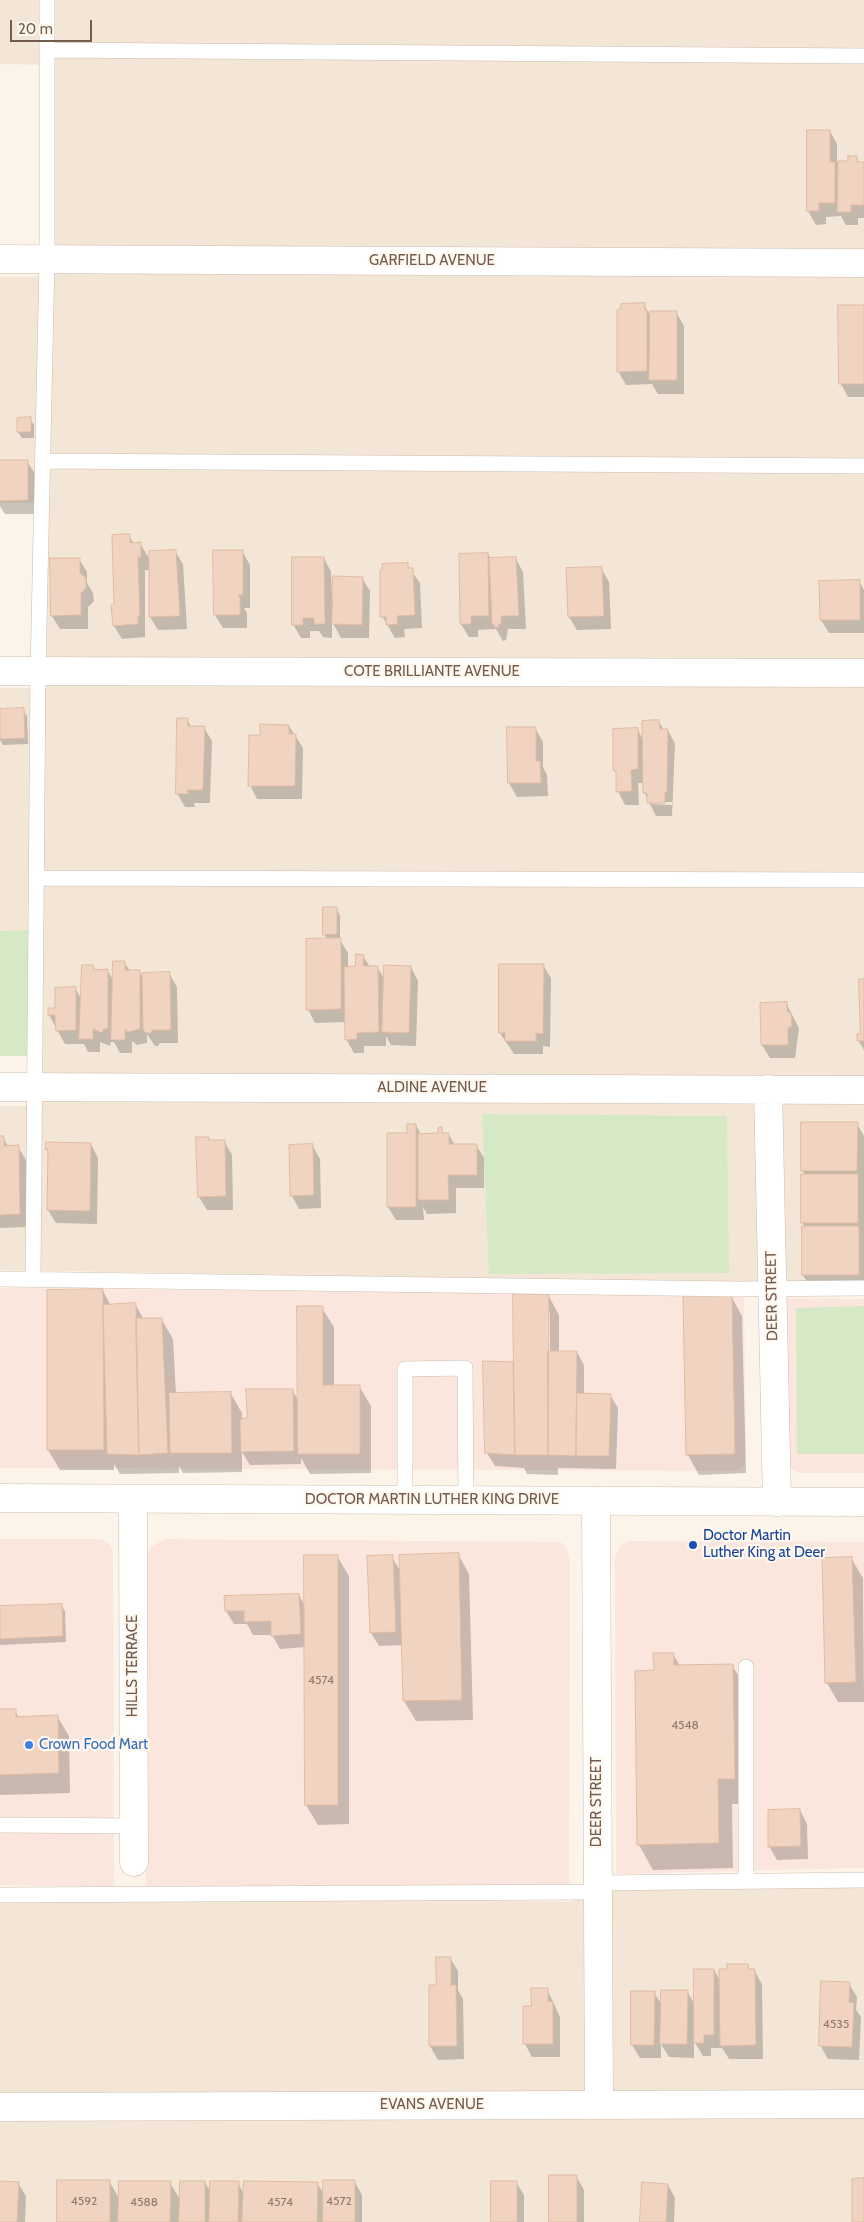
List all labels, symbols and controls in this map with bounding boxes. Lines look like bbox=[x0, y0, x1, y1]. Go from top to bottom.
scale bar bbox=[12, 10, 95, 42]
text: 20 m bbox=[18, 20, 53, 38]
street label: GARFIELD AVENUE bbox=[369, 252, 495, 270]
street label: COTE BRILLIANTE AVENUE bbox=[344, 663, 520, 681]
street label: ALDINE AVENUE bbox=[377, 1079, 487, 1097]
street label: DEER STREET bbox=[762, 1251, 782, 1341]
street label: DOCTOR MARTIN LUTHER KING DRIVE bbox=[305, 1491, 559, 1509]
place label: Doctor Martin Luther King at Deer bbox=[703, 1527, 825, 1562]
marker: Doctor Martin Luther King at Deer bbox=[687, 1539, 699, 1551]
street label: HILLS TERRACE bbox=[124, 1615, 142, 1717]
house number: 4574 bbox=[308, 1673, 334, 1687]
house number: 4548 bbox=[671, 1718, 699, 1732]
place label: Crown Food Mart bbox=[39, 1736, 148, 1754]
marker: Crown Food Mart bbox=[23, 1739, 35, 1751]
street label: DEER STREET bbox=[588, 1757, 606, 1847]
house number: 4535 bbox=[823, 2017, 849, 2031]
street label: EVANS AVENUE bbox=[380, 2096, 484, 2114]
house number: 4592 bbox=[71, 2194, 97, 2208]
house number: 4572 bbox=[326, 2194, 352, 2208]
house number: 4588 bbox=[130, 2195, 158, 2209]
house number: 4574 bbox=[267, 2195, 293, 2209]

